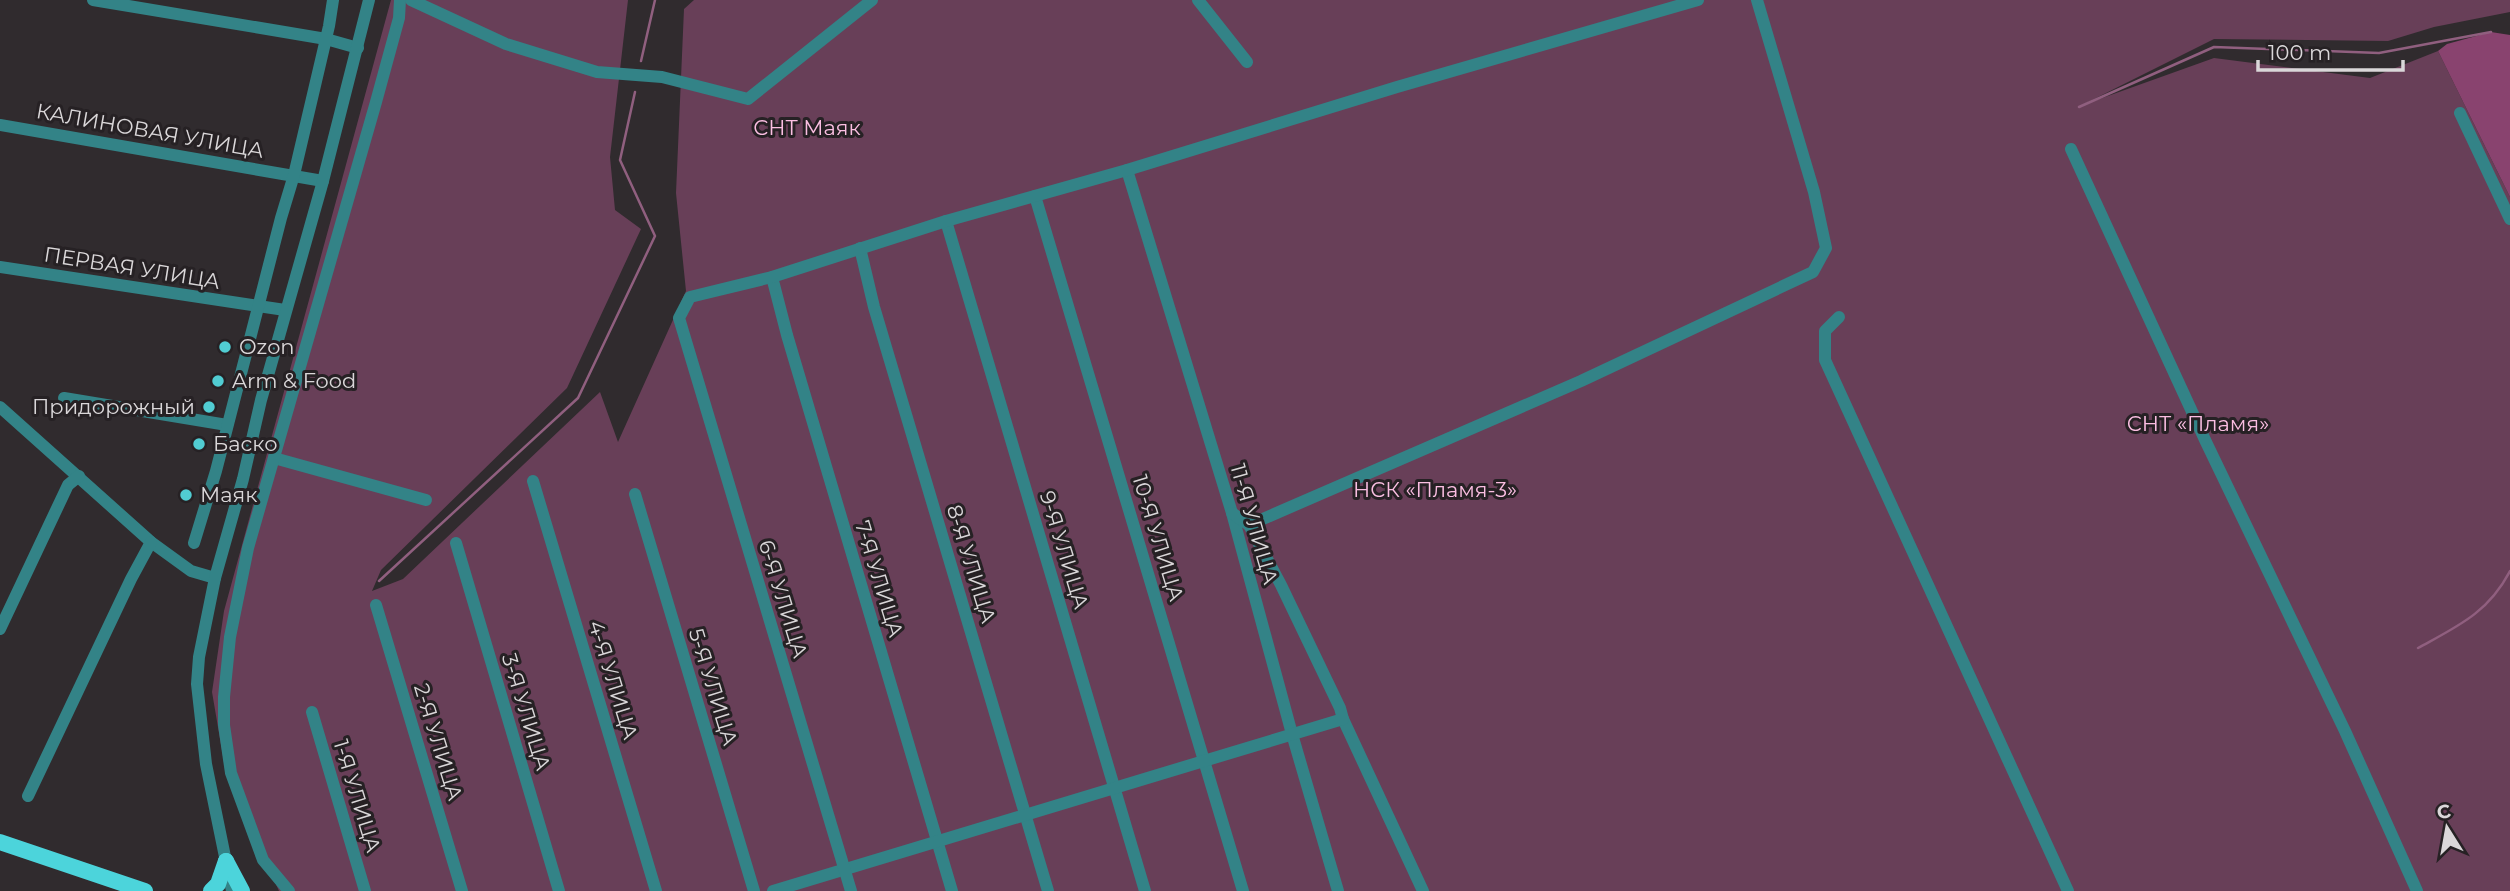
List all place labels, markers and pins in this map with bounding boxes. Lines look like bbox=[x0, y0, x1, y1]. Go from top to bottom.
place label: Ozon bbox=[239, 334, 295, 359]
marker: Ozon bbox=[217, 339, 233, 355]
place label: Arm & Food bbox=[232, 368, 356, 393]
marker: Arm & Food bbox=[210, 373, 226, 389]
place label: Придорожный bbox=[32, 394, 195, 419]
marker: Придорожный bbox=[201, 399, 217, 415]
place label: Баско bbox=[213, 431, 278, 456]
marker: Баско bbox=[191, 436, 207, 452]
place label: Маяк bbox=[200, 482, 257, 507]
marker: Маяк bbox=[178, 487, 194, 503]

